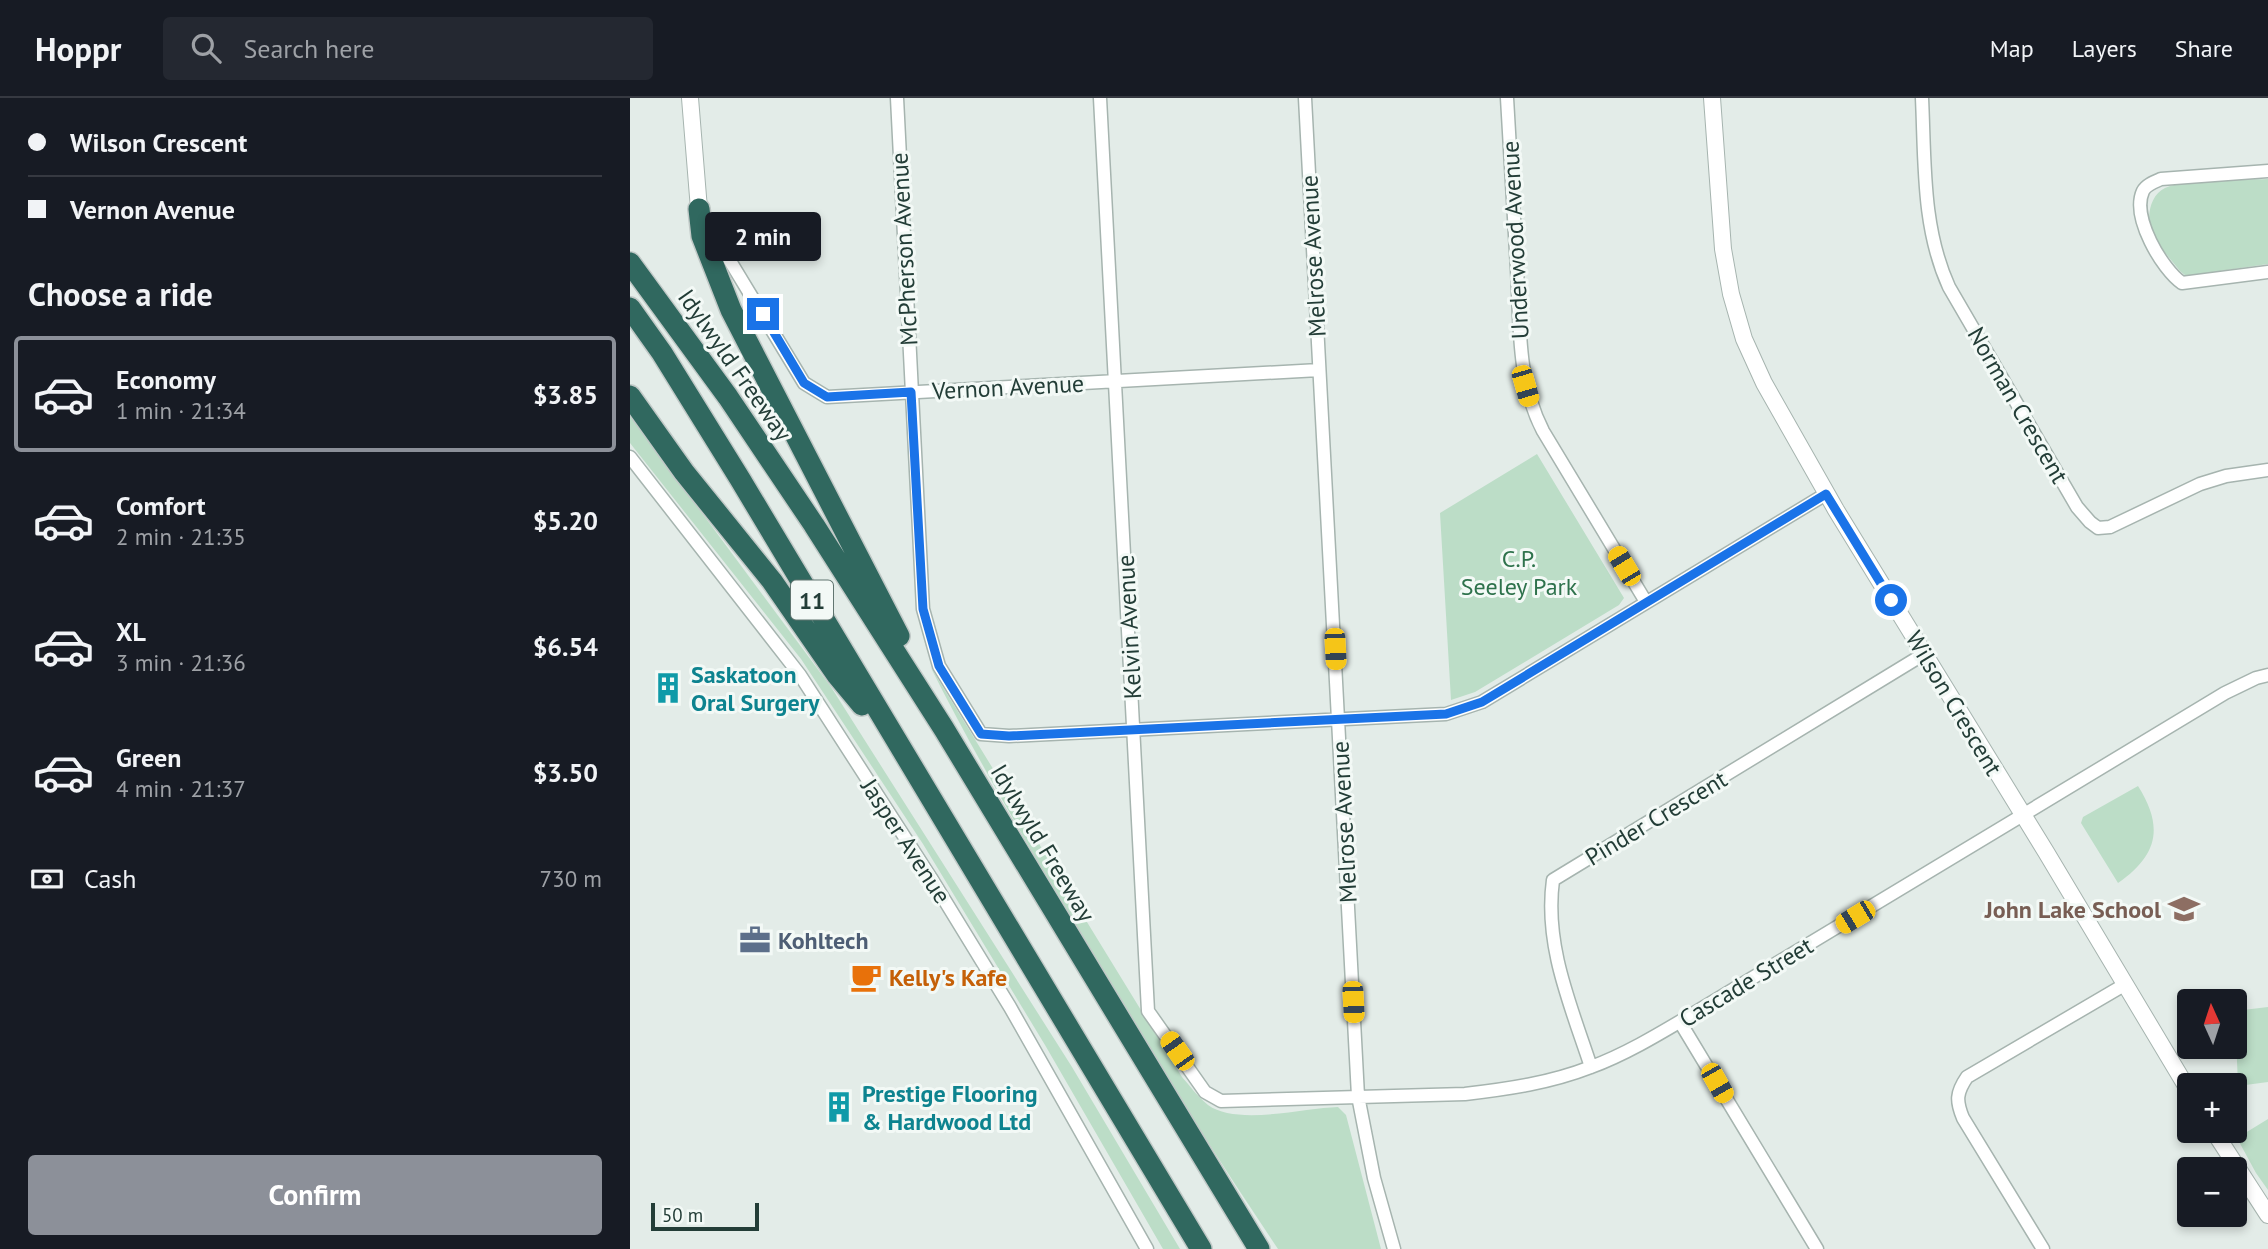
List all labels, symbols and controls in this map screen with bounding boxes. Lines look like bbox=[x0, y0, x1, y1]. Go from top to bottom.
search box bbox=[163, 17, 653, 80]
text: Hoppr bbox=[35, 27, 121, 70]
icon: search bbox=[187, 29, 225, 67]
text: Search here bbox=[243, 32, 375, 65]
text: Map bbox=[1990, 33, 2034, 64]
text: Layers bbox=[2072, 33, 2137, 64]
text: Share bbox=[2175, 33, 2233, 64]
text: Wilson Crescent bbox=[70, 126, 247, 159]
street label: Underwood Avenue bbox=[1494, 140, 1536, 340]
street label: McPherson Avenue bbox=[883, 152, 925, 346]
street label: Melrose Avenue bbox=[1293, 174, 1333, 338]
text: Vernon Avenue bbox=[70, 193, 235, 226]
callout: 2 min bbox=[705, 212, 821, 262]
text: 2 min bbox=[735, 222, 791, 251]
text: Choose a ride bbox=[28, 273, 213, 315]
street label: Idylwyld Freeway bbox=[671, 283, 799, 447]
route end bbox=[747, 298, 779, 330]
street label: Norman Crescent bbox=[1961, 321, 2075, 489]
icon: car bbox=[32, 363, 95, 426]
text: Economy bbox=[116, 363, 216, 396]
car bbox=[1510, 363, 1541, 409]
street label: Vernon Avenue bbox=[930, 368, 1085, 407]
text: $3.85 bbox=[533, 378, 598, 411]
text: 1 min · 21:34 bbox=[116, 396, 246, 425]
icon: car bbox=[32, 489, 95, 552]
text: Comfort bbox=[116, 489, 206, 522]
text: $5.20 bbox=[533, 504, 598, 537]
text: 2 min · 21:35 bbox=[116, 522, 246, 551]
park label: C.P. Seeley Park bbox=[1461, 543, 1578, 602]
car bbox=[1605, 543, 1644, 589]
street label: Kelvin Avenue bbox=[1110, 554, 1148, 700]
road number: 11 bbox=[791, 580, 833, 620]
route start bbox=[1875, 584, 1907, 616]
icon: car bbox=[32, 615, 95, 678]
text: XL bbox=[116, 615, 146, 648]
street label: Wilson Crescent bbox=[1899, 625, 2009, 781]
car bbox=[1324, 627, 1347, 671]
text: $6.54 bbox=[533, 630, 598, 663]
text: 3 min · 21:36 bbox=[116, 648, 246, 677]
place label: Saskatoon Oral Surgery bbox=[691, 659, 820, 718]
building icon: Saskatoon Oral Surgery bbox=[651, 671, 685, 705]
street label: Melrose Avenue bbox=[1324, 740, 1364, 904]
icon: car bbox=[32, 741, 95, 804]
text: Green bbox=[116, 741, 181, 774]
text: $3.50 bbox=[533, 756, 598, 789]
street label: Idylwyld Freeway bbox=[984, 758, 1102, 928]
street label: Pinder Crescent bbox=[1579, 763, 1733, 873]
street label: Jasper Avenue bbox=[854, 772, 958, 909]
text: 4 min · 21:37 bbox=[116, 774, 246, 803]
icon: cash bbox=[28, 860, 66, 898]
text: Cash bbox=[84, 862, 136, 895]
text: 730 m bbox=[540, 864, 602, 893]
school or university icon: John Lake School bbox=[2167, 892, 2201, 926]
place label: John Lake School bbox=[1984, 894, 2162, 925]
car bbox=[1832, 897, 1879, 937]
office icon: Kohltech bbox=[738, 923, 772, 957]
place label: Kohltech bbox=[778, 925, 869, 956]
street label: Cascade Street bbox=[1673, 930, 1819, 1034]
cafe icon: Kelly's Kafe bbox=[849, 960, 883, 994]
place label: Kelly's Kafe bbox=[889, 962, 1007, 993]
car bbox=[1342, 980, 1365, 1024]
north arrow bbox=[2177, 989, 2247, 1059]
map controls bbox=[2177, 989, 2247, 1227]
car bbox=[1157, 1028, 1198, 1074]
car bbox=[1698, 1060, 1737, 1106]
button: + bbox=[2177, 1073, 2247, 1143]
place label: Prestige Flooring & Hardwood Ltd bbox=[862, 1078, 1038, 1137]
building icon: Prestige Flooring & Hardwood Ltd bbox=[822, 1090, 856, 1124]
button: Confirm bbox=[28, 1155, 602, 1235]
button: − bbox=[2177, 1157, 2247, 1227]
scale bar bbox=[651, 1200, 760, 1232]
text: 50 m bbox=[662, 1203, 703, 1227]

